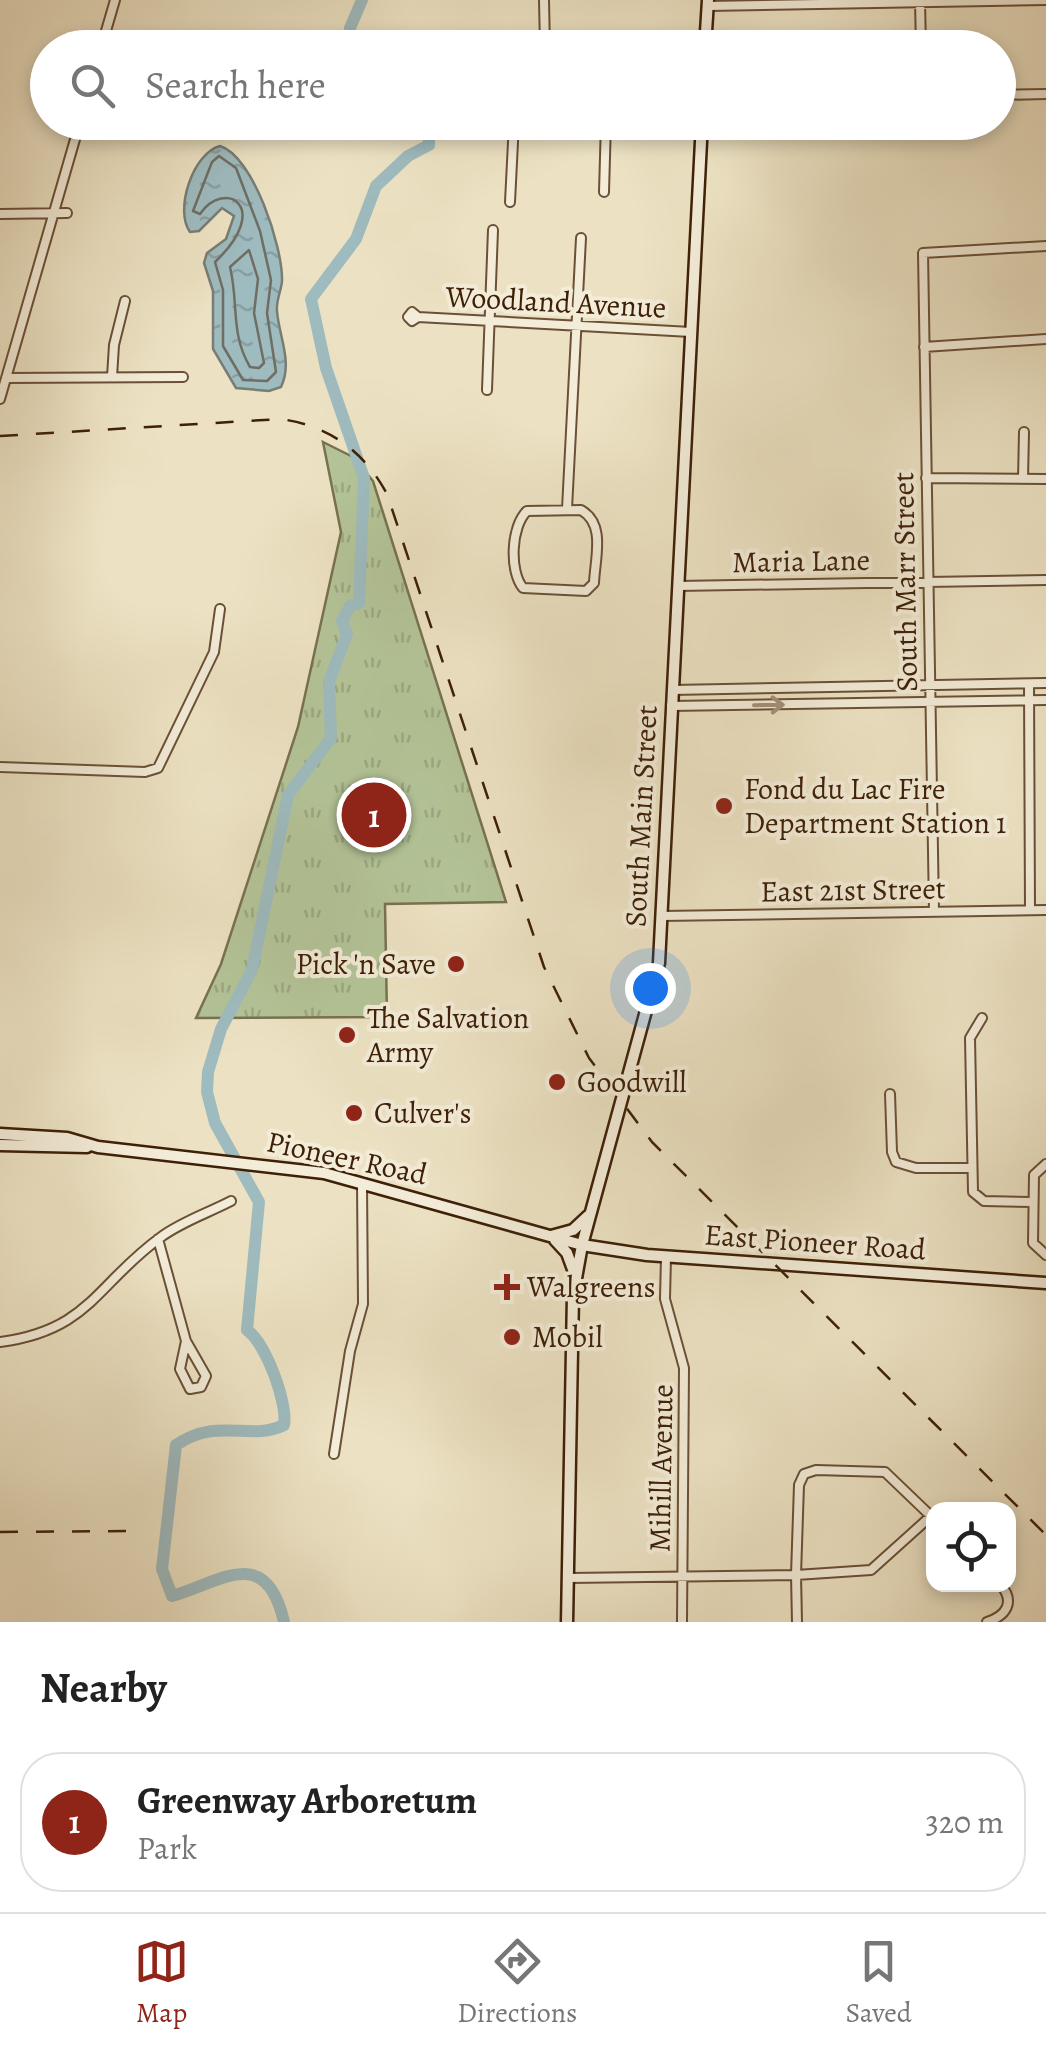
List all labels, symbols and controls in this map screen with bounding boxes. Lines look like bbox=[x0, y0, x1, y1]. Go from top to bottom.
search box bbox=[30, 30, 1016, 140]
icon: search bbox=[65, 58, 120, 113]
text: Search here bbox=[145, 59, 326, 111]
street label: Woodland Avenue bbox=[444, 276, 667, 328]
street label: South Marr Street bbox=[883, 472, 927, 692]
street label: Maria Lane bbox=[732, 540, 870, 582]
one-way arrow bbox=[752, 695, 784, 714]
street label: South Main Street bbox=[615, 704, 667, 928]
place label: Fond du Lac Fire Department Station 1 bbox=[744, 769, 1006, 843]
pin: 1 bbox=[342, 778, 406, 852]
marker: Fond du Lac Fire Department Station 1 bbox=[713, 795, 735, 817]
street label: East 21st Street bbox=[760, 868, 946, 912]
place label: Pick 'n Save bbox=[296, 944, 436, 984]
marker: Pick 'n Save bbox=[445, 953, 467, 975]
your location bbox=[625, 963, 676, 1014]
place label: The Salvation Army bbox=[366, 998, 529, 1072]
marker: The Salvation Army bbox=[336, 1024, 358, 1046]
place label: Goodwill bbox=[577, 1062, 687, 1102]
marker: Goodwill bbox=[546, 1071, 568, 1093]
place label: Culver's bbox=[374, 1093, 471, 1133]
marker: Culver's bbox=[343, 1102, 365, 1124]
street label: Pioneer Road bbox=[263, 1122, 432, 1195]
street label: East Pioneer Road bbox=[703, 1214, 928, 1270]
place label: Walgreens bbox=[526, 1267, 655, 1307]
marker: Walgreens bbox=[496, 1276, 518, 1298]
place label: Mobil bbox=[532, 1317, 603, 1357]
marker: Mobil bbox=[501, 1326, 523, 1348]
street label: Mihill Avenue bbox=[640, 1384, 682, 1552]
map controls bbox=[926, 1502, 1016, 1592]
button: locate bbox=[926, 1502, 1016, 1592]
text: Nearby bbox=[40, 1659, 167, 1716]
text: Greenway Arboretum bbox=[137, 1774, 477, 1826]
text: 1 bbox=[69, 1800, 80, 1844]
text: 320 m bbox=[925, 1800, 1004, 1844]
text: Park bbox=[137, 1826, 197, 1870]
tab: Map bbox=[134, 1934, 189, 2032]
tab: Directions bbox=[457, 1934, 577, 2032]
tab: Saved bbox=[846, 1934, 912, 2032]

